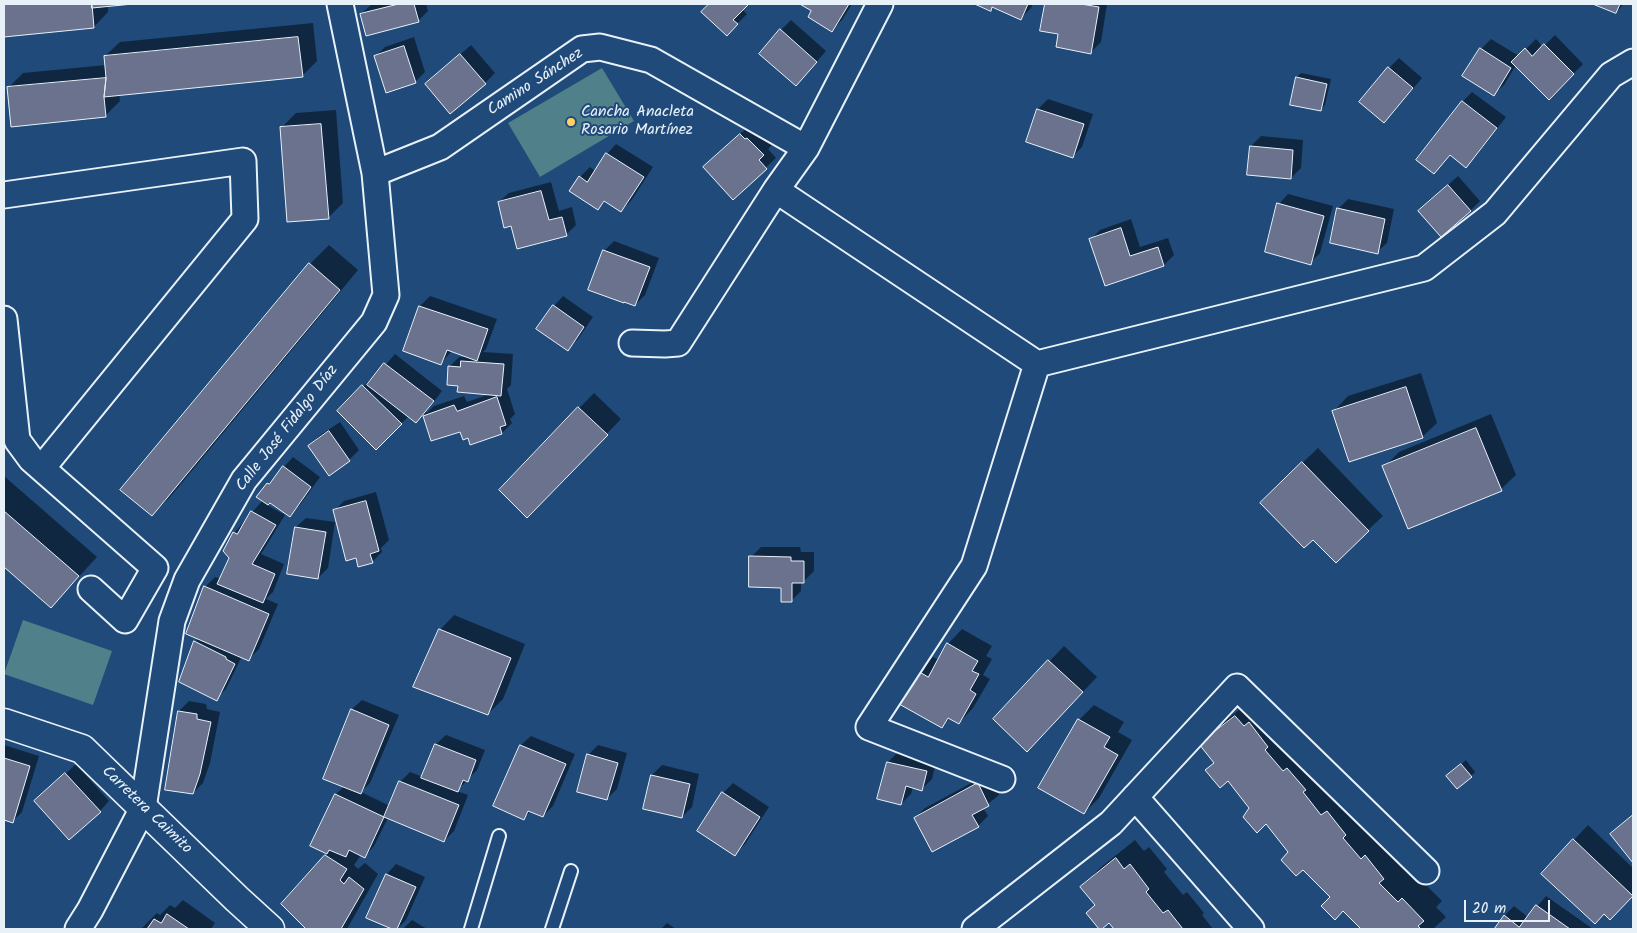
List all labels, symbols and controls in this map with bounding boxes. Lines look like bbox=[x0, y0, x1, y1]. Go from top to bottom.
street label: Camino Sánchez bbox=[485, 45, 587, 121]
place label: Cancha Anacleta Rosario Martínez bbox=[581, 103, 694, 141]
marker: Cancha Anacleta Rosario Martínez bbox=[565, 116, 577, 128]
street label: Calle José Fidalgo Díaz bbox=[233, 362, 343, 496]
street label: Carretera Caimito bbox=[97, 763, 195, 859]
scale bar bbox=[1467, 890, 1553, 922]
text: 20 m bbox=[1472, 897, 1506, 921]

